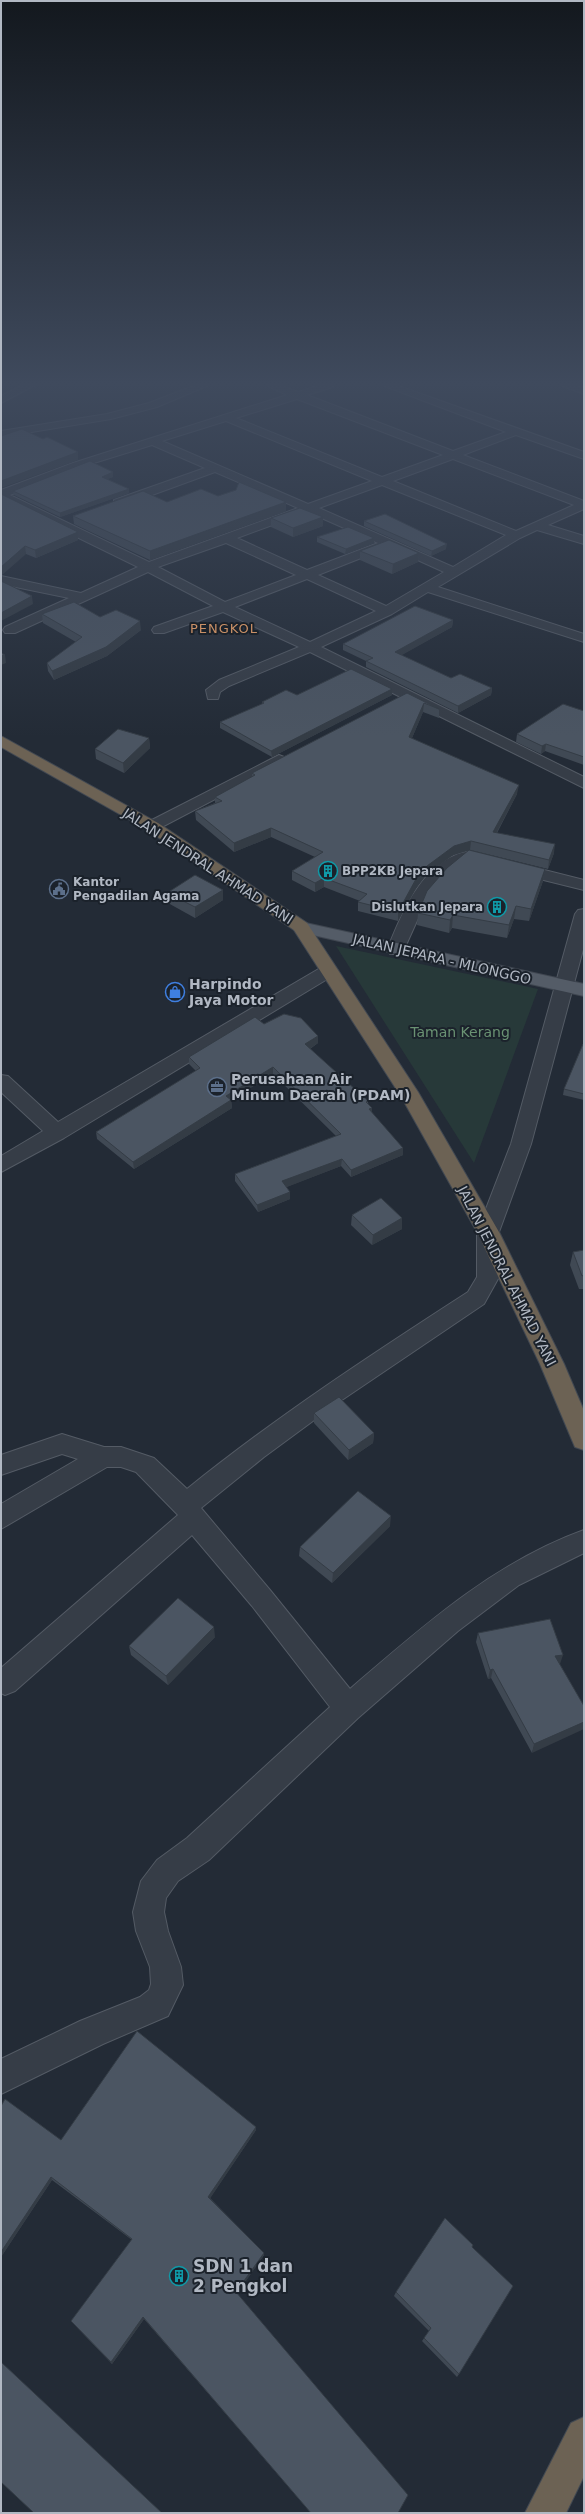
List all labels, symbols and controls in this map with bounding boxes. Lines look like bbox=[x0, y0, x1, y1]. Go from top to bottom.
district label: PENGKOL bbox=[190, 621, 258, 636]
street label: JALAN JENDRAL AHMAD YANI bbox=[119, 804, 296, 927]
building icon: BPP2KB Jepara bbox=[317, 860, 339, 882]
place label: BPP2KB Jepara bbox=[342, 864, 443, 878]
place label: Kantor Pengadilan Agama bbox=[73, 875, 199, 903]
public building icon: Kantor Pengadilan Agama bbox=[48, 878, 70, 900]
building icon: Dislutkan Jepara bbox=[486, 896, 508, 918]
place label: Dislutkan Jepara bbox=[371, 900, 483, 914]
street label: JALAN JEPARA - MLONGGO bbox=[350, 930, 533, 987]
place label: Harpindo Jaya Motor bbox=[188, 976, 274, 1008]
shop icon: Harpindo Jaya Motor bbox=[164, 981, 186, 1003]
park label: Taman Kerang bbox=[409, 1024, 510, 1040]
place label: Perusahaan Air Minum Daerah (PDAM) bbox=[231, 1071, 410, 1103]
office icon: Perusahaan Air Minum Daerah (PDAM) bbox=[206, 1076, 228, 1098]
street label: JALAN JENDRAL AHMAD YANI bbox=[454, 1182, 560, 1369]
place label: SDN 1 dan 2 Pengkol bbox=[193, 2256, 293, 2296]
building icon: SDN 1 dan 2 Pengkol bbox=[168, 2265, 190, 2287]

